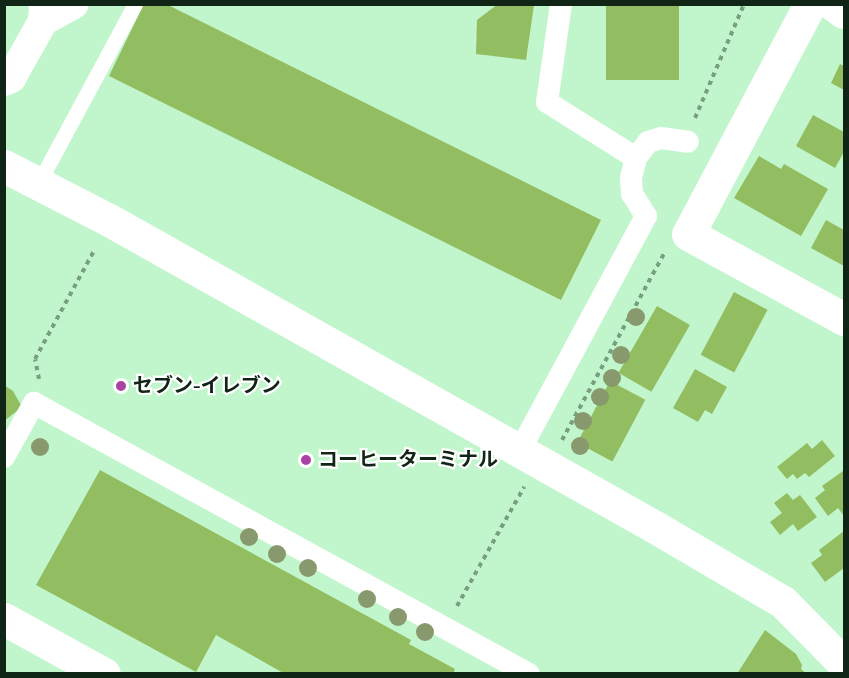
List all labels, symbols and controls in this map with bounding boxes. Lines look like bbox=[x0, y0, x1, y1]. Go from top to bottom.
place label: セブン-イレブン bbox=[133, 374, 281, 398]
marker: セブン-イレブン bbox=[114, 379, 128, 393]
place label: コーヒーターミナル bbox=[318, 448, 498, 472]
marker: コーヒーターミナル bbox=[299, 453, 313, 467]

